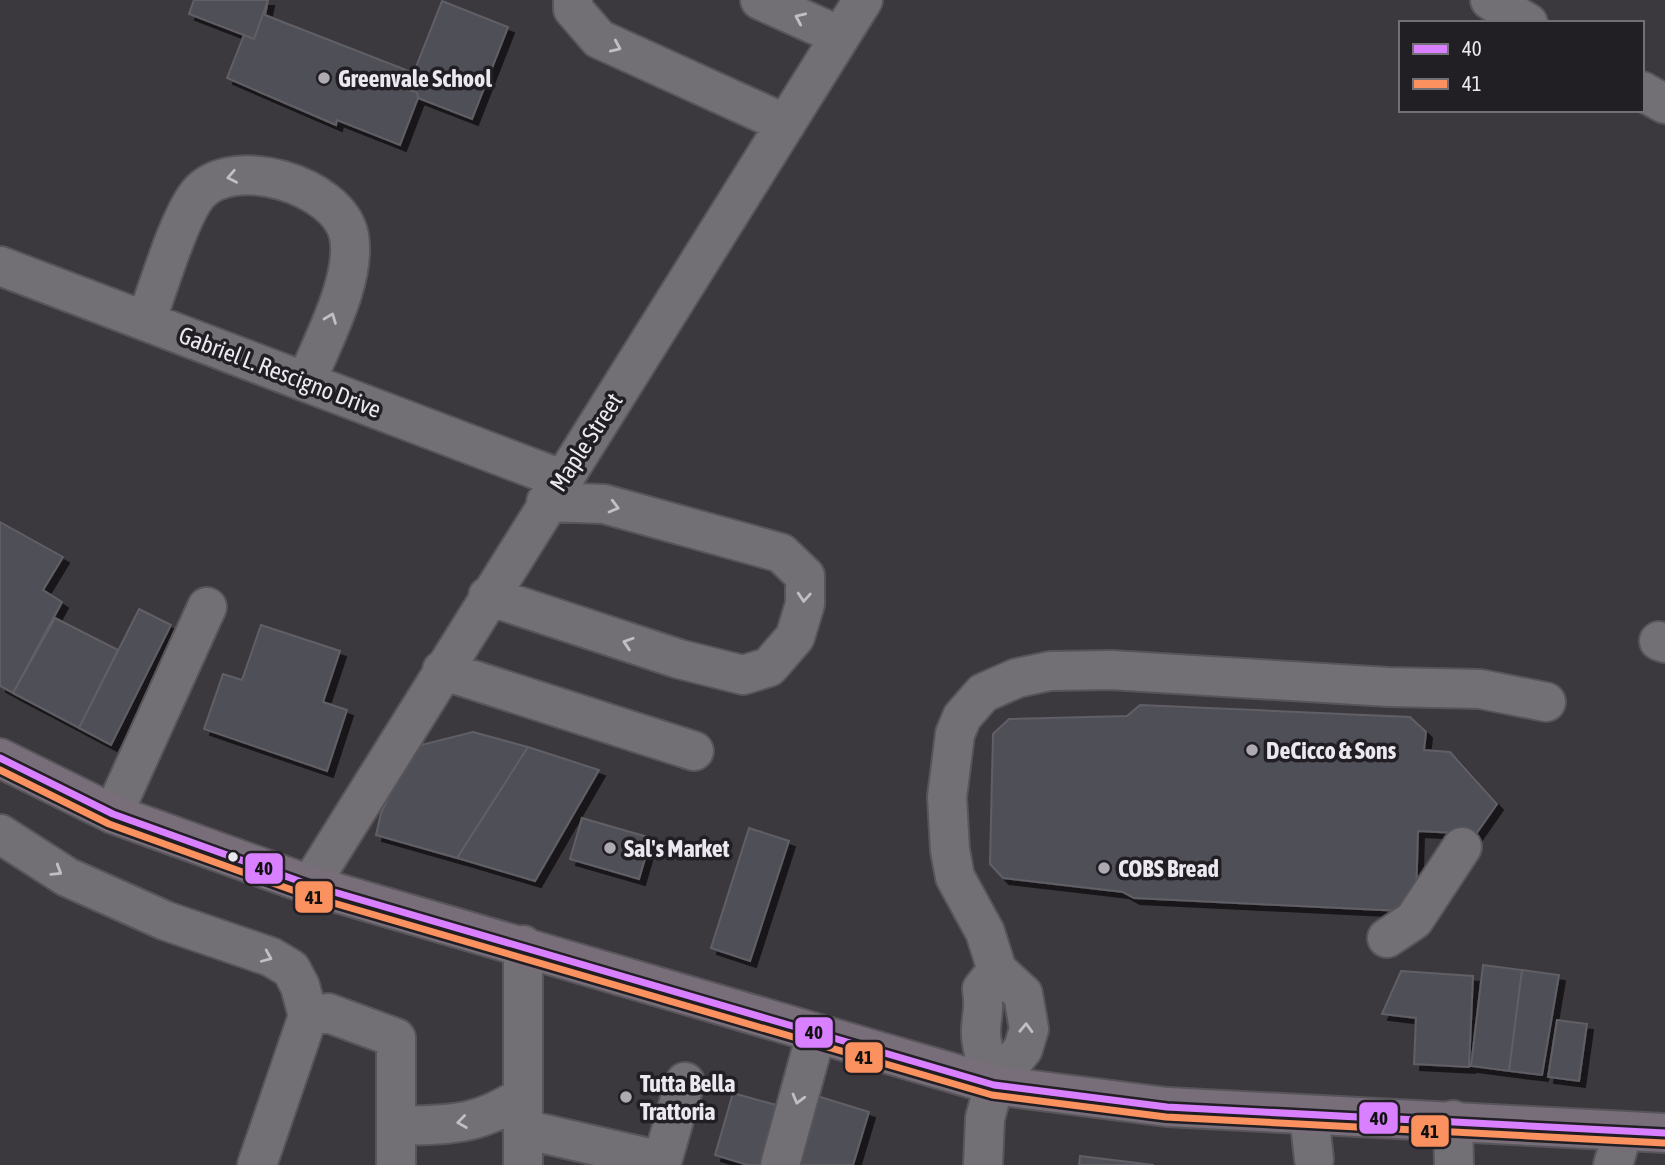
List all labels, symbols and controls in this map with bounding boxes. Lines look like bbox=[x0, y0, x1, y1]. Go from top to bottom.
one-way arrow bbox=[795, 12, 807, 26]
legend bbox=[1399, 21, 1644, 112]
text: 40 bbox=[1462, 36, 1482, 60]
one-way arrow bbox=[609, 39, 622, 53]
place label: Greenvale School bbox=[338, 65, 492, 92]
marker: Greenvale School bbox=[316, 70, 332, 86]
text: 41 bbox=[1462, 71, 1482, 95]
one-way arrow bbox=[226, 168, 238, 183]
one-way arrow bbox=[322, 313, 336, 325]
street label: Gabriel L. Rescigno Drive bbox=[175, 321, 385, 423]
street label: Maple Street bbox=[544, 388, 628, 496]
one-way arrow bbox=[608, 499, 620, 513]
one-way arrow bbox=[797, 592, 812, 603]
one-way arrow bbox=[622, 636, 634, 651]
place label: DeCicco & Sons bbox=[1266, 737, 1397, 764]
marker: DeCicco & Sons bbox=[1244, 742, 1260, 758]
place label: Sal's Market bbox=[624, 835, 730, 862]
marker: Sal's Market bbox=[602, 840, 618, 856]
unlabelled marker bbox=[226, 850, 240, 864]
line badge: 40 bbox=[244, 852, 284, 885]
place label: COBS Bread bbox=[1118, 855, 1219, 882]
text: 40 bbox=[254, 857, 273, 879]
marker: COBS Bread bbox=[1096, 860, 1112, 876]
one-way arrow bbox=[50, 862, 63, 875]
line badge: 41 bbox=[294, 880, 334, 914]
text: 41 bbox=[304, 886, 323, 908]
one-way arrow bbox=[261, 948, 273, 962]
line badge: 40 bbox=[794, 1016, 834, 1049]
text: 40 bbox=[804, 1021, 823, 1043]
one-way arrow bbox=[1019, 1022, 1034, 1033]
line badge: 41 bbox=[844, 1041, 884, 1074]
text: 41 bbox=[854, 1046, 873, 1068]
place label: Tutta Bella Trattoria bbox=[640, 1070, 735, 1125]
marker: Tutta Bella Trattoria bbox=[618, 1089, 634, 1105]
one-way arrow bbox=[792, 1093, 807, 1105]
line badge: 40 bbox=[1358, 1101, 1399, 1135]
text: 40 bbox=[1369, 1107, 1388, 1129]
line badge: 41 bbox=[1410, 1114, 1450, 1148]
one-way arrow bbox=[456, 1115, 468, 1130]
text: 41 bbox=[1420, 1120, 1439, 1142]

